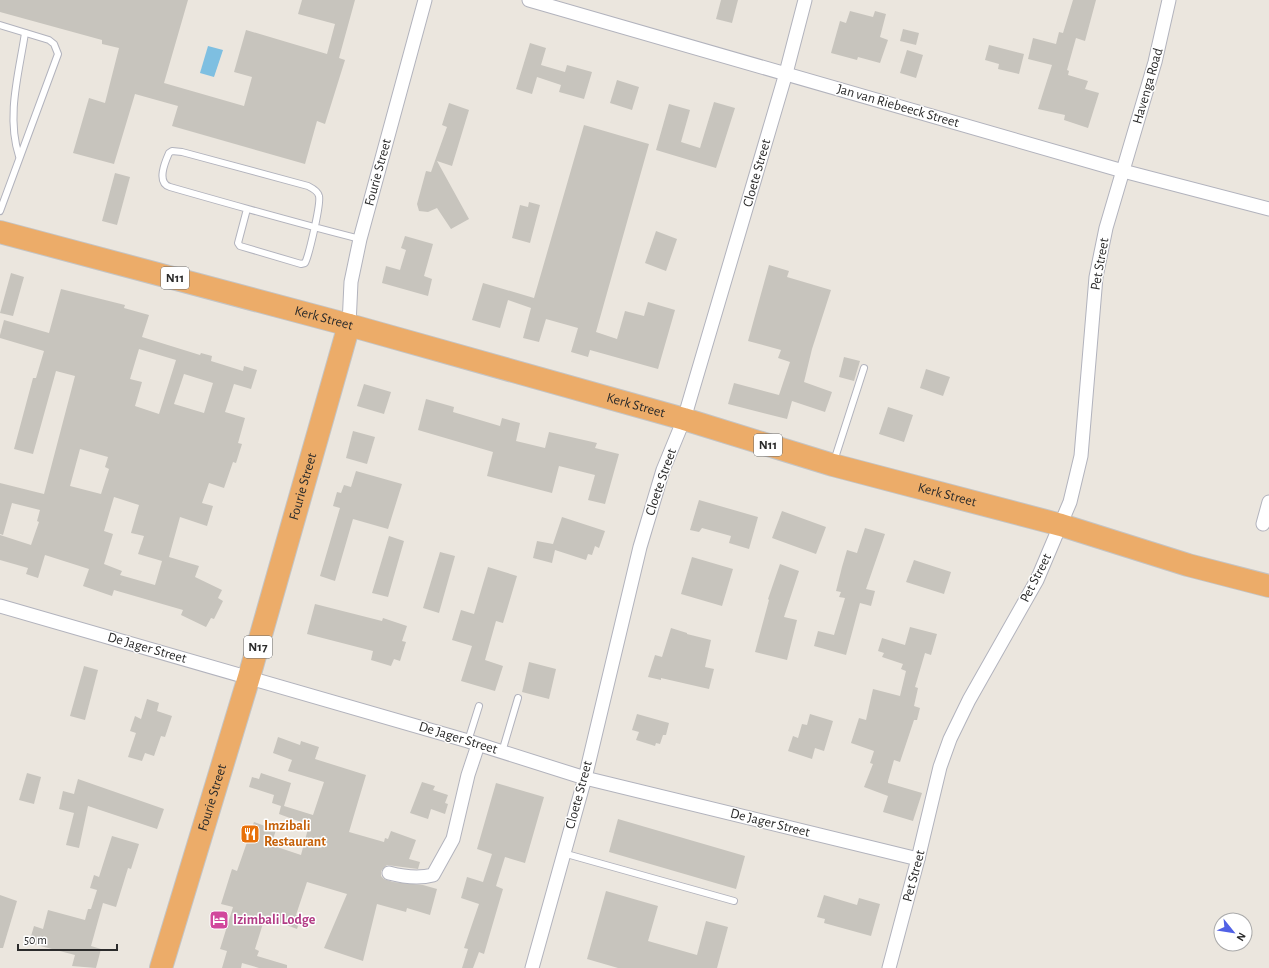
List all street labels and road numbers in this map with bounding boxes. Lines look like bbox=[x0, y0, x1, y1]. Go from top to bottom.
street label: Havenga Road bbox=[1130, 46, 1166, 126]
street label: Jan van Riebeeck Street bbox=[835, 82, 961, 130]
street label: Fourie Street bbox=[362, 137, 394, 208]
street label: Cloete Street bbox=[741, 137, 774, 209]
street label: Pet Street bbox=[1089, 236, 1112, 291]
road number: N11 bbox=[161, 267, 189, 289]
street label: Kerk Street bbox=[293, 304, 355, 333]
street label: Kerk Street bbox=[605, 391, 667, 420]
road number: N11 bbox=[754, 434, 782, 456]
street label: Cloete Street bbox=[643, 446, 679, 517]
street label: Fourie Street bbox=[287, 451, 319, 522]
street label: Kerk Street bbox=[916, 481, 978, 510]
street label: Pet Street bbox=[1018, 551, 1054, 605]
street label: De Jager Street bbox=[106, 630, 189, 666]
road number: N17 bbox=[244, 636, 272, 658]
street label: De Jager Street bbox=[417, 719, 499, 757]
street label: Cloete Street bbox=[563, 759, 595, 831]
street label: Fourie Street bbox=[196, 762, 229, 833]
street label: De Jager Street bbox=[729, 806, 812, 840]
street label: Pet Street bbox=[900, 848, 928, 903]

